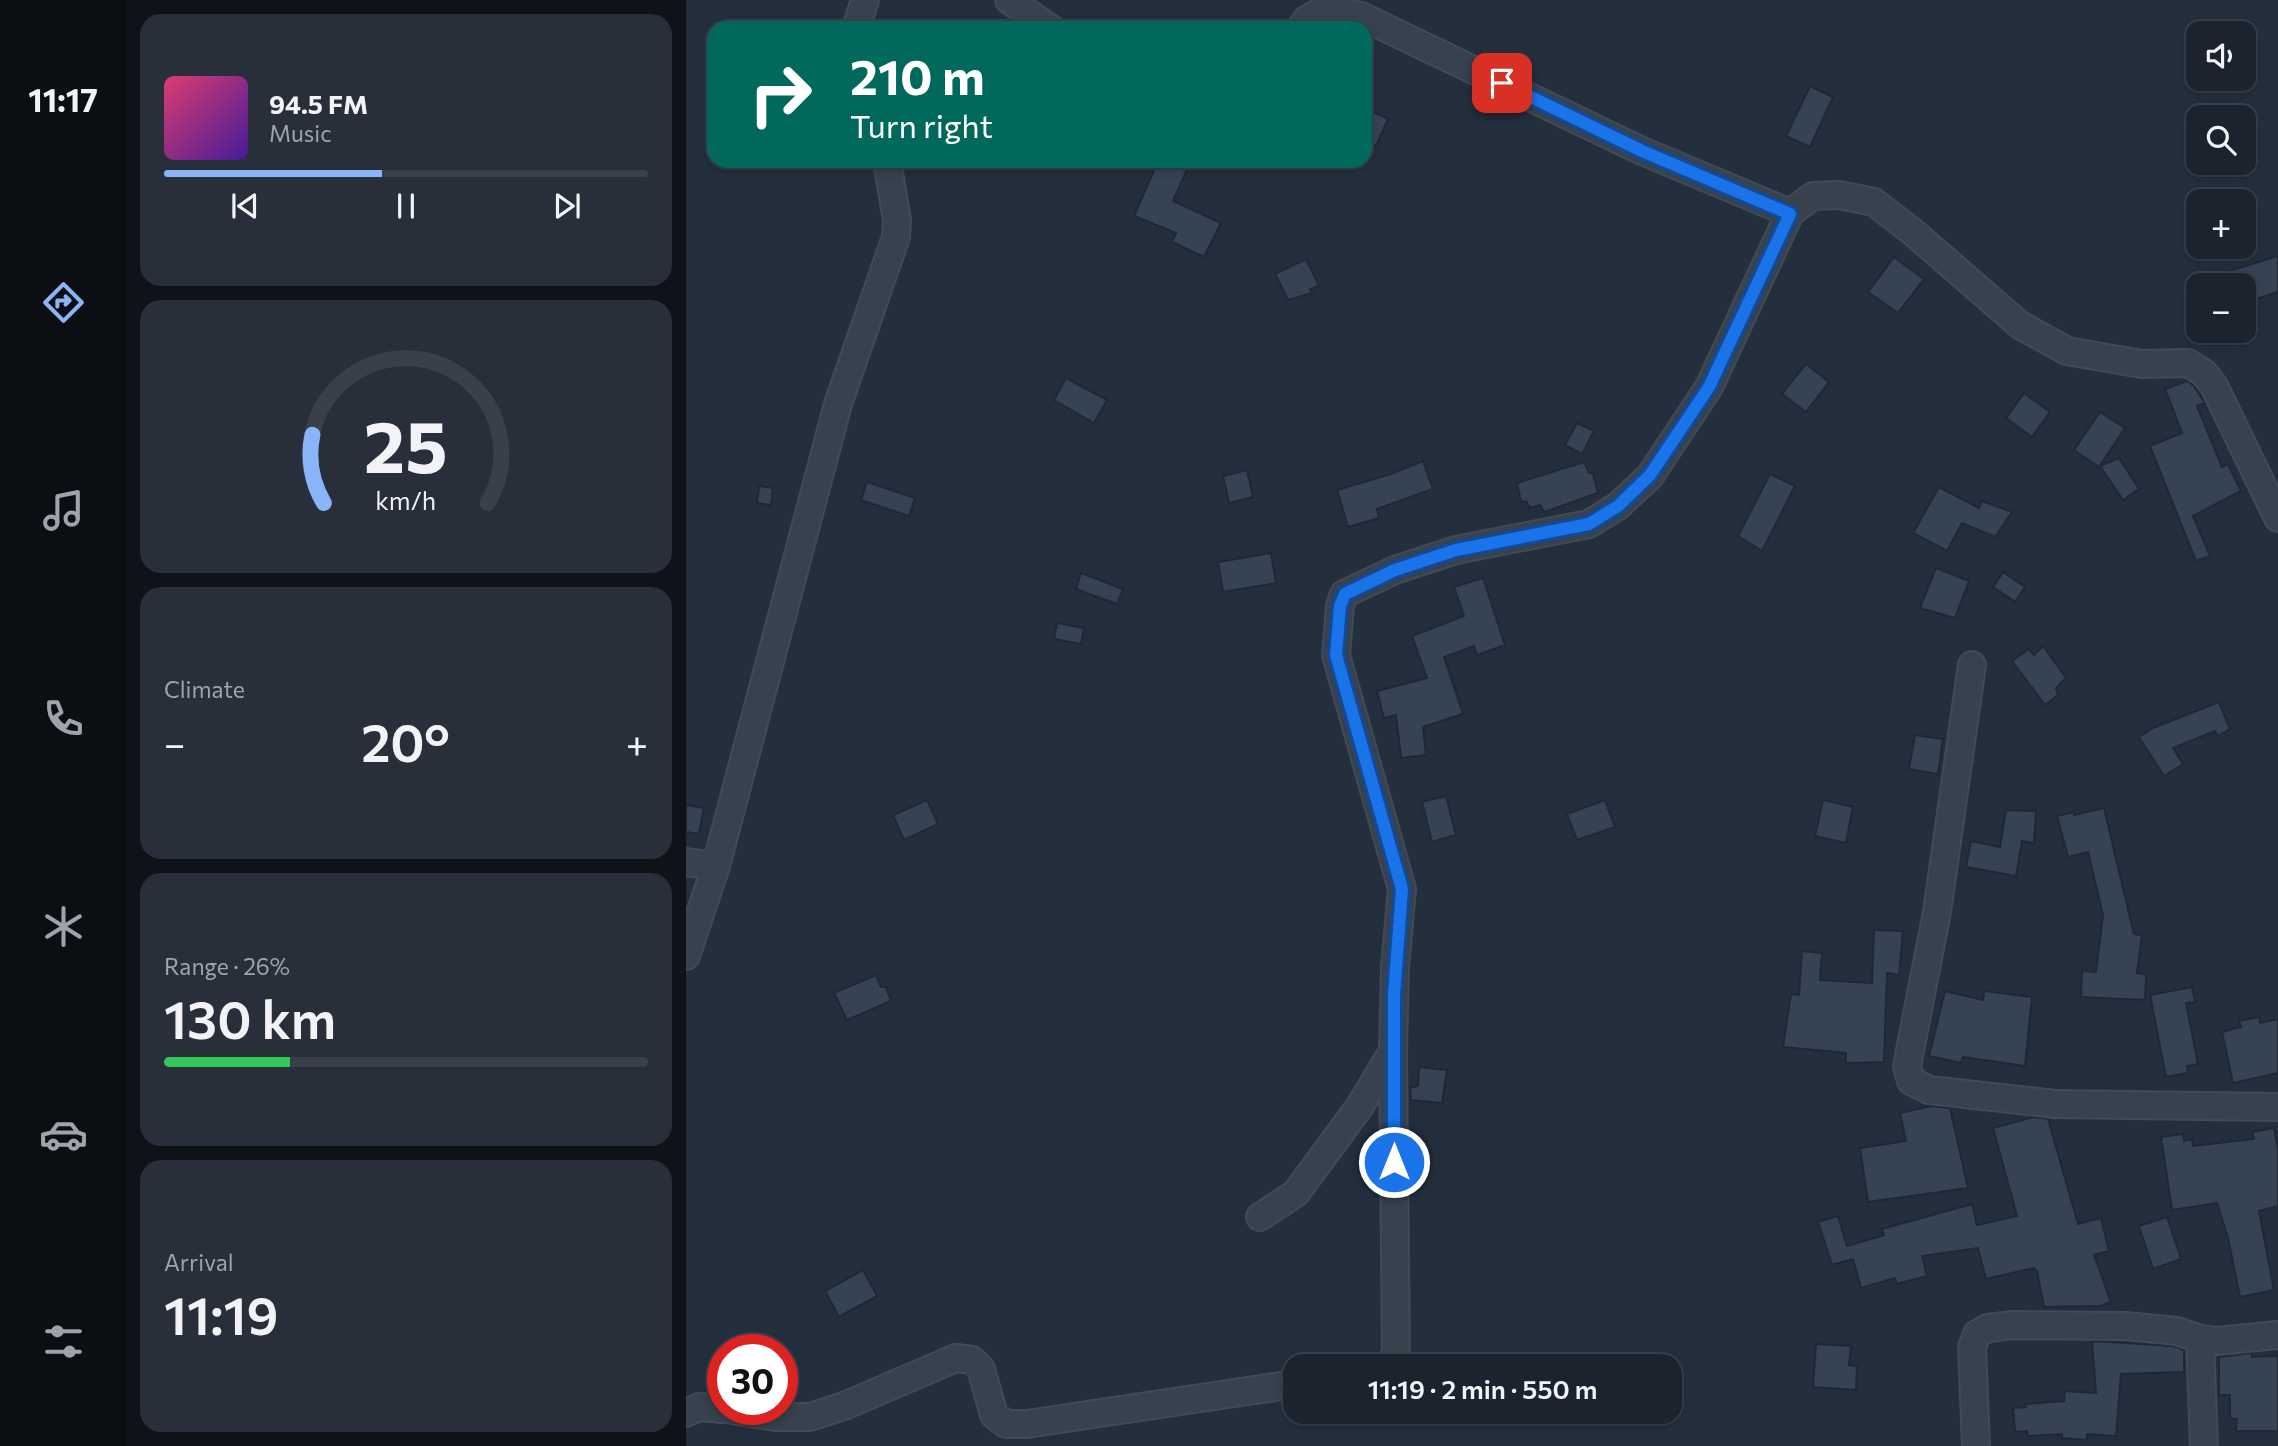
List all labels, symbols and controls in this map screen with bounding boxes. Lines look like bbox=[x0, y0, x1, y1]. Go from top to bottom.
map controls bbox=[2186, 21, 2256, 343]
button: sound bbox=[2186, 21, 2256, 91]
text: 210 m bbox=[850, 45, 985, 105]
icon: right bbox=[735, 49, 826, 140]
pin bbox=[1472, 53, 1532, 113]
icon: arrive bbox=[1483, 64, 1521, 102]
text: 11:17 bbox=[28, 79, 98, 119]
text: 94.5 FM bbox=[269, 88, 368, 119]
text: Turn right bbox=[850, 105, 993, 145]
button: search bbox=[2186, 105, 2256, 175]
text: Music bbox=[269, 119, 332, 147]
icon: previous bbox=[226, 187, 264, 225]
icon: pause bbox=[387, 187, 425, 225]
icon: next bbox=[548, 187, 586, 225]
button: + bbox=[2186, 189, 2256, 259]
button: − bbox=[2186, 273, 2256, 343]
icon: directions bbox=[39, 278, 88, 327]
text: 25 bbox=[364, 399, 448, 488]
text: km/h bbox=[376, 484, 436, 514]
icon: music bbox=[39, 486, 88, 535]
text: Climate bbox=[164, 675, 245, 703]
icon: phone bbox=[39, 694, 88, 743]
text: 20° bbox=[361, 709, 450, 773]
text: − bbox=[164, 719, 186, 766]
text: + bbox=[626, 719, 648, 766]
icon: climate bbox=[39, 902, 88, 951]
text: Range · 26% bbox=[164, 952, 290, 980]
text: 130 km bbox=[164, 986, 336, 1050]
icon: car bbox=[39, 1110, 88, 1159]
position arrow bbox=[1357, 1125, 1431, 1199]
text: Arrival bbox=[164, 1248, 234, 1276]
text: 11:19 bbox=[164, 1282, 279, 1346]
icon: filters bbox=[39, 1317, 88, 1366]
speed limit sign: 30 bbox=[707, 1334, 798, 1425]
text: 11:19 · 2 min · 550 m bbox=[1368, 1373, 1597, 1404]

